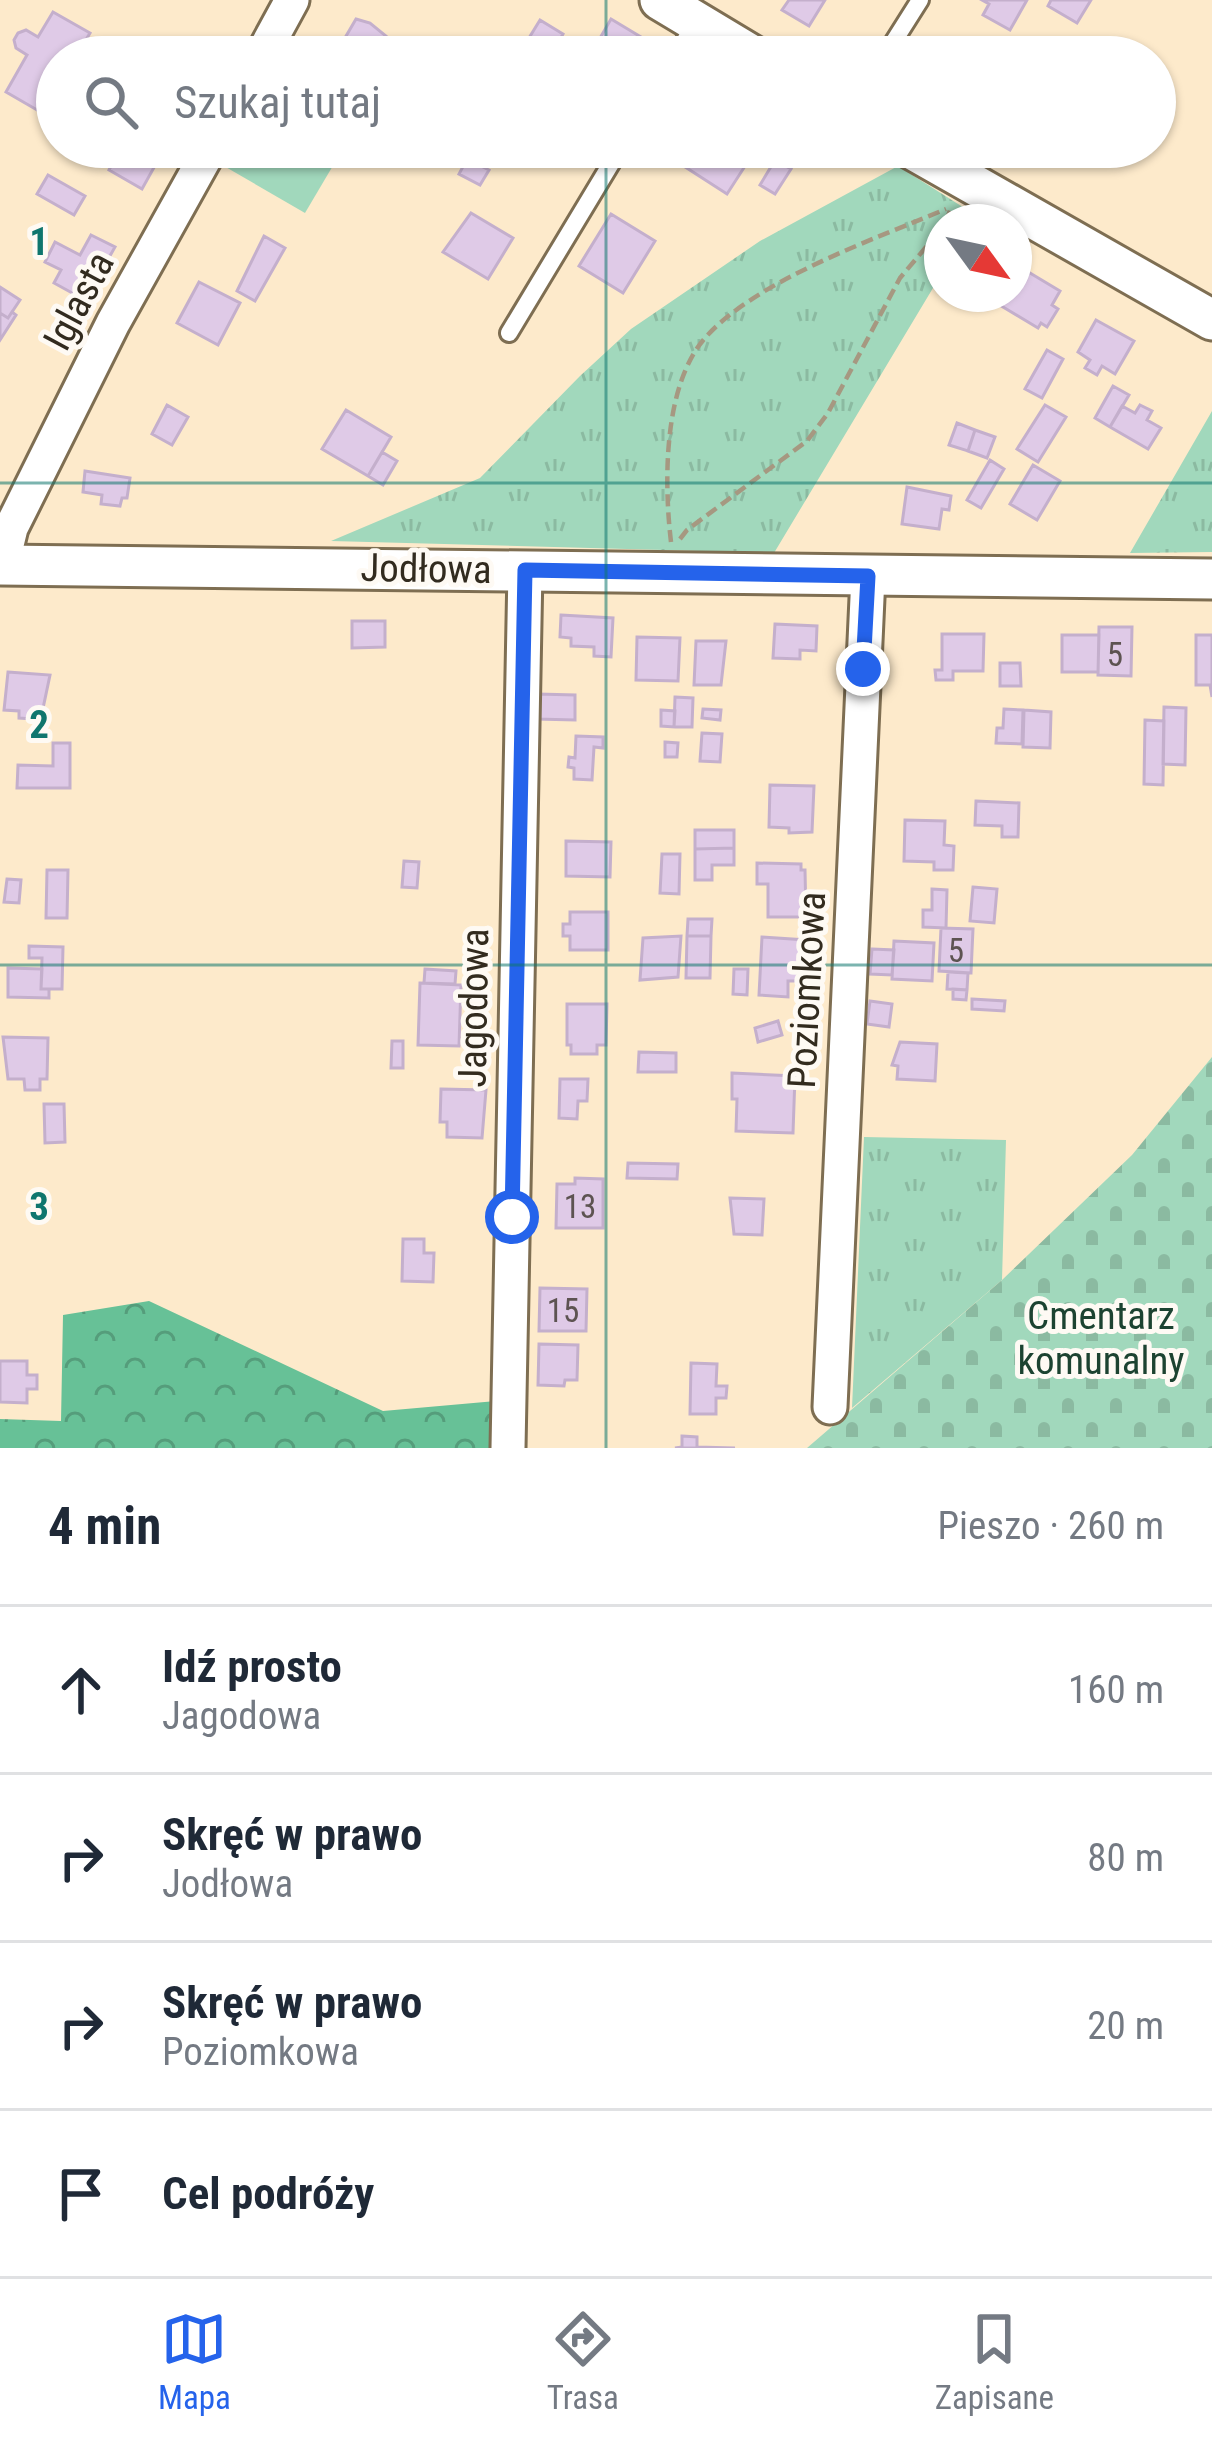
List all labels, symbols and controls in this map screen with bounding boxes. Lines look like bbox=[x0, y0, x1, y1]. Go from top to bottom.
search box bbox=[36, 36, 1176, 168]
icon: search bbox=[78, 69, 144, 135]
text: Szukaj tutaj bbox=[174, 76, 381, 129]
north arrow bbox=[924, 204, 1032, 312]
text: 1 bbox=[29, 219, 49, 265]
street label: Iglasta bbox=[34, 244, 124, 358]
street label: Jodłowa bbox=[360, 545, 492, 593]
house number: 5 bbox=[1107, 635, 1123, 674]
route end bbox=[836, 642, 890, 696]
text: 2 bbox=[29, 702, 49, 748]
street label: Poziomkowa bbox=[779, 891, 835, 1089]
street label: Jagodowa bbox=[450, 928, 498, 1088]
house number: 5 bbox=[948, 931, 964, 970]
text: 3 bbox=[29, 1184, 49, 1230]
house number: 13 bbox=[564, 1187, 596, 1226]
route start bbox=[485, 1190, 539, 1244]
house number: 15 bbox=[547, 1291, 579, 1330]
park label: Cmentarz komunalny bbox=[1017, 1293, 1185, 1384]
text: 4 min bbox=[48, 1497, 161, 1556]
text: Pieszo · 260 m bbox=[938, 1503, 1164, 1549]
text: Idź prosto bbox=[162, 1640, 342, 1693]
icon: ahead bbox=[48, 1657, 114, 1723]
text: 160 m bbox=[1068, 1667, 1164, 1713]
text: Jagodowa bbox=[162, 1693, 321, 1739]
text: Skręć w prawo bbox=[162, 1808, 422, 1861]
icon: right bbox=[48, 1825, 114, 1891]
text: 80 m bbox=[1087, 1835, 1164, 1881]
text: Jodłowa bbox=[162, 1861, 293, 1907]
text: Skręć w prawo bbox=[162, 1976, 422, 2029]
icon: right bbox=[48, 1993, 114, 2059]
text: 20 m bbox=[1087, 2003, 1164, 2049]
text: Poziomkowa bbox=[162, 2029, 359, 2075]
icon: arrive bbox=[48, 2161, 114, 2227]
text: Cel podróży bbox=[162, 2167, 374, 2220]
tab: Mapa bbox=[158, 2306, 231, 2417]
tab: Trasa bbox=[547, 2306, 619, 2417]
tab: Zapisane bbox=[935, 2306, 1054, 2417]

